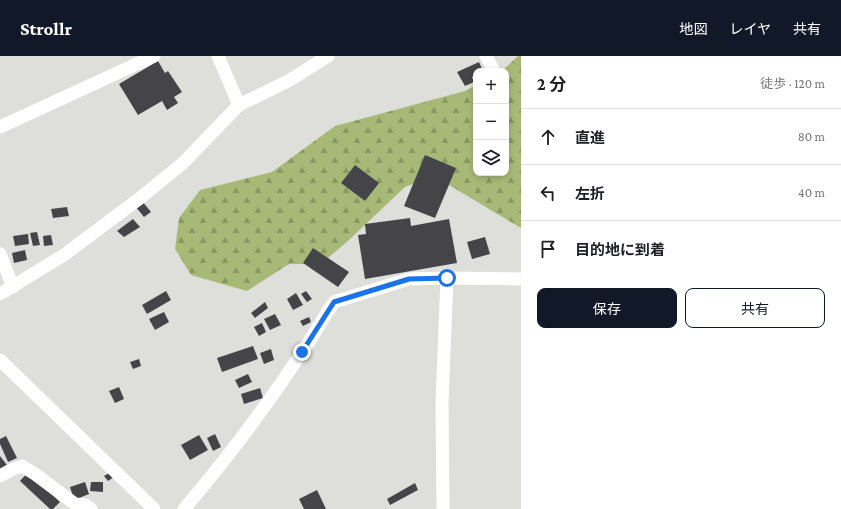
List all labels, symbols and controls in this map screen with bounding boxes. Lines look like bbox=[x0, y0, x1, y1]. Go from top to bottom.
text: Strollr bbox=[20, 18, 72, 39]
text: 地図 bbox=[679, 21, 707, 37]
text: レイヤ bbox=[729, 21, 771, 37]
text: 共有 bbox=[793, 21, 821, 37]
map controls bbox=[473, 68, 509, 176]
button: + bbox=[473, 68, 509, 104]
text: 2 分 bbox=[537, 75, 566, 94]
text: 徒歩 · 120 m bbox=[760, 76, 825, 91]
button: − bbox=[473, 104, 509, 140]
icon: ahead bbox=[537, 126, 559, 148]
text: 80 m bbox=[798, 129, 825, 144]
text: 直進 bbox=[575, 130, 605, 146]
button: layers bbox=[473, 140, 509, 176]
icon: left bbox=[537, 182, 559, 204]
text: 40 m bbox=[798, 185, 825, 200]
text: 左折 bbox=[575, 186, 605, 202]
icon: arrive bbox=[537, 238, 559, 260]
text: 目的地に到着 bbox=[575, 242, 665, 258]
route start bbox=[438, 269, 456, 287]
button: 保存 bbox=[537, 288, 677, 328]
button: 共有 bbox=[685, 288, 825, 328]
route end bbox=[293, 343, 311, 361]

